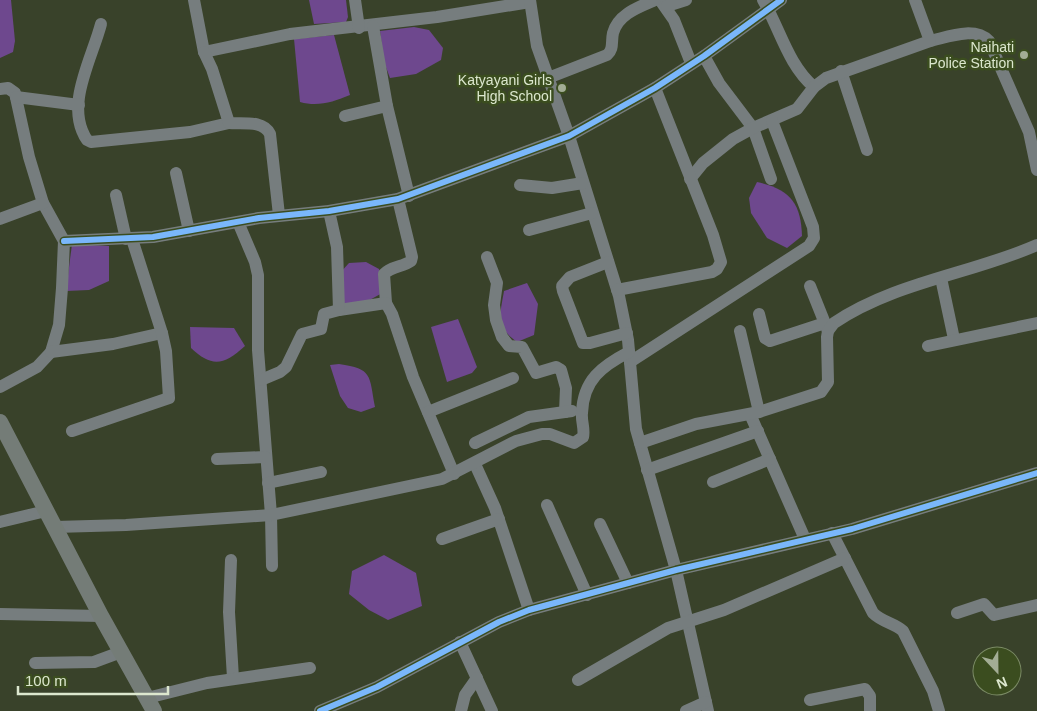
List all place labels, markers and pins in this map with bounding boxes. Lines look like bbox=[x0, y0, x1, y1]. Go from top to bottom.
place label: Naihati Police Station bbox=[928, 39, 1014, 71]
marker: Naihati Police Station bbox=[1018, 49, 1030, 61]
place label: Katyayani Girls High School bbox=[458, 72, 552, 104]
marker: Katyayani Girls High School bbox=[556, 82, 568, 94]

